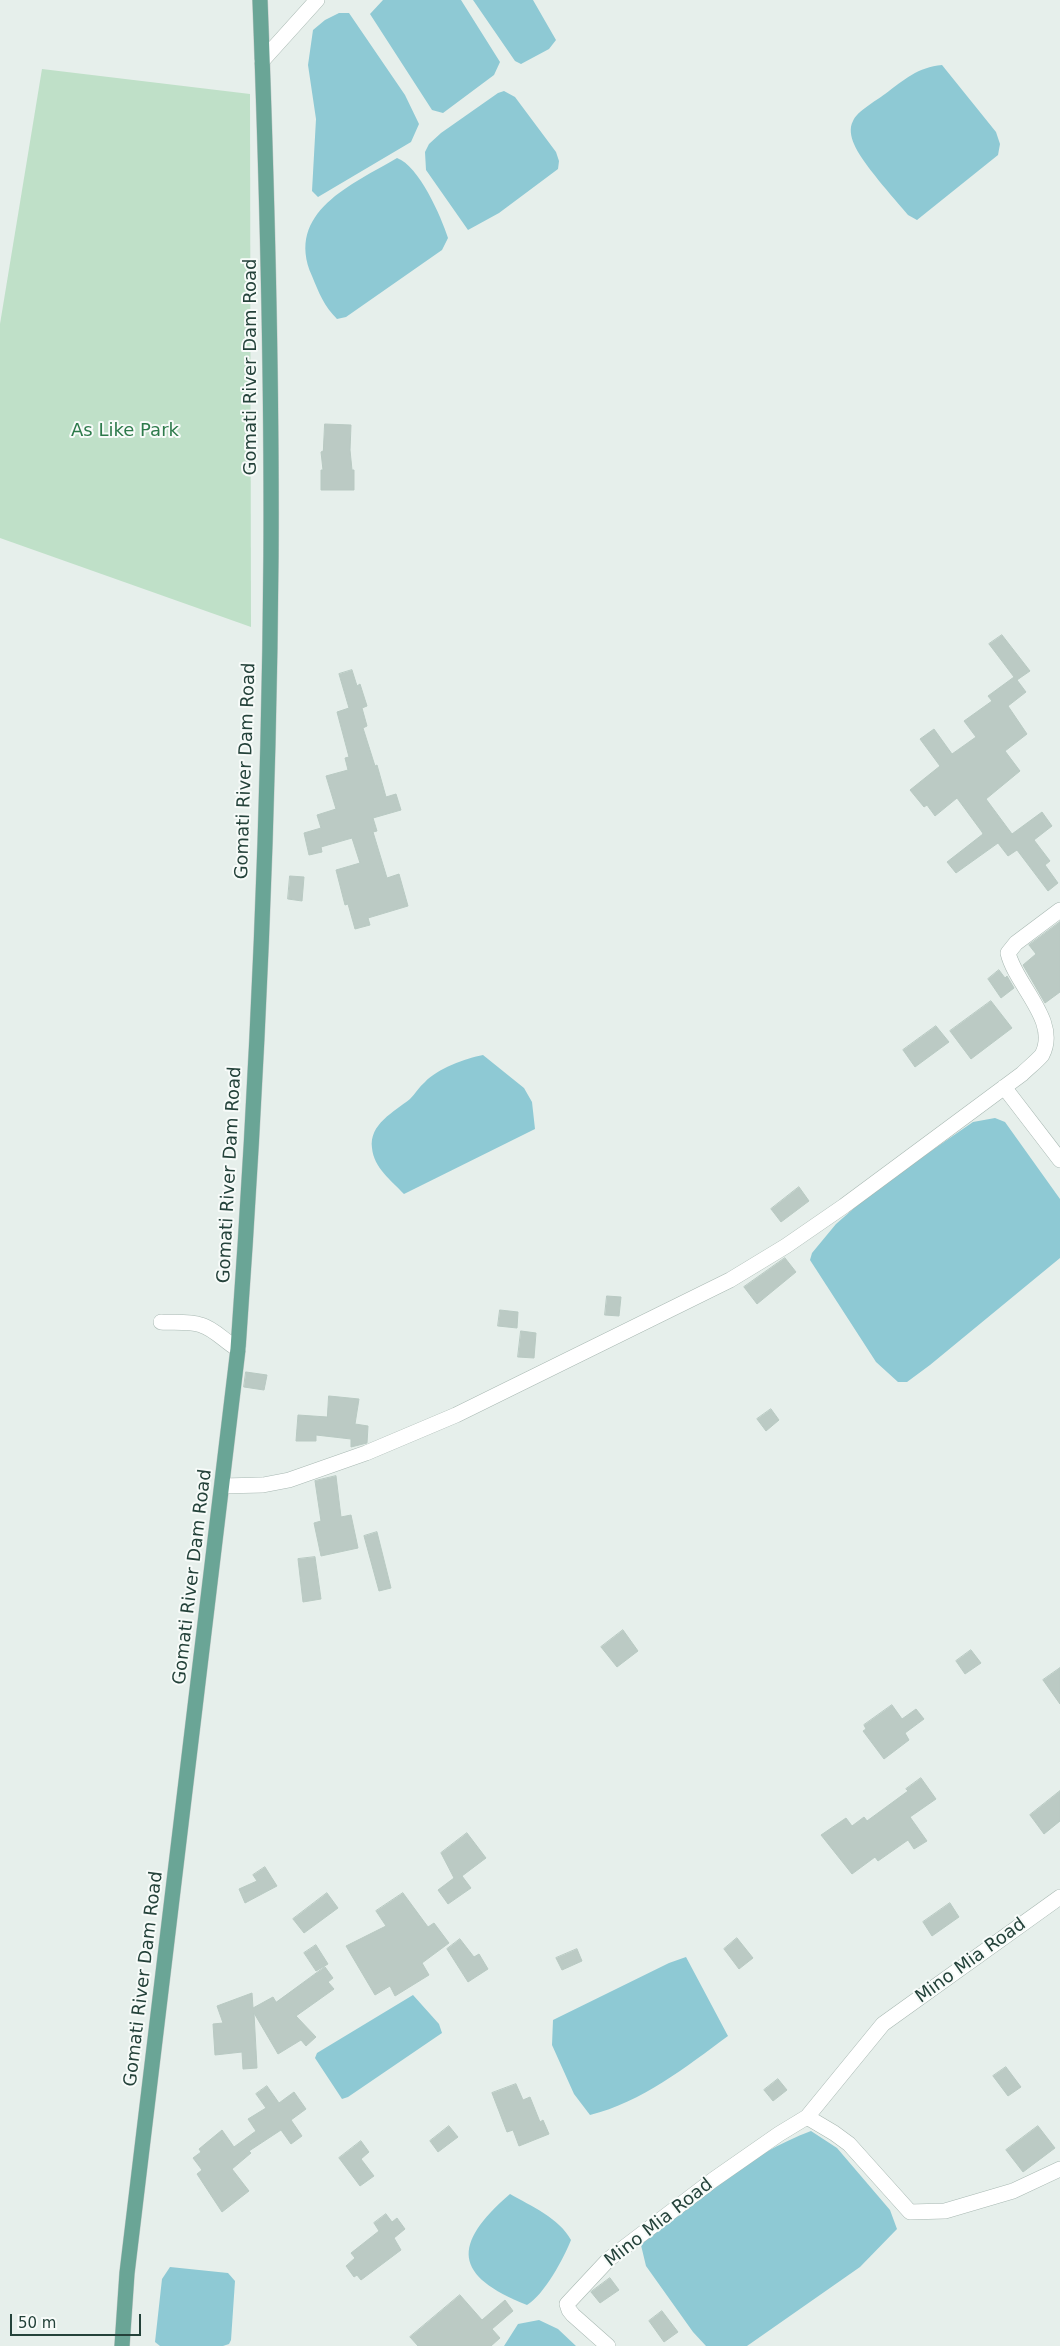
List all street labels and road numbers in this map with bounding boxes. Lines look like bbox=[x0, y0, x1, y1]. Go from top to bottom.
street label: Gomati River Dam Road bbox=[240, 259, 262, 475]
street label: Gomati River Dam Road bbox=[231, 662, 261, 880]
street label: Gomati River Dam Road bbox=[214, 1066, 246, 1284]
street label: Gomati River Dam Road bbox=[169, 1468, 217, 1686]
street label: Gomati River Dam Road bbox=[120, 1870, 168, 2088]
street label: Mino Mia Road bbox=[912, 1914, 1030, 2008]
street label: Mino Mia Road bbox=[601, 2174, 717, 2272]

